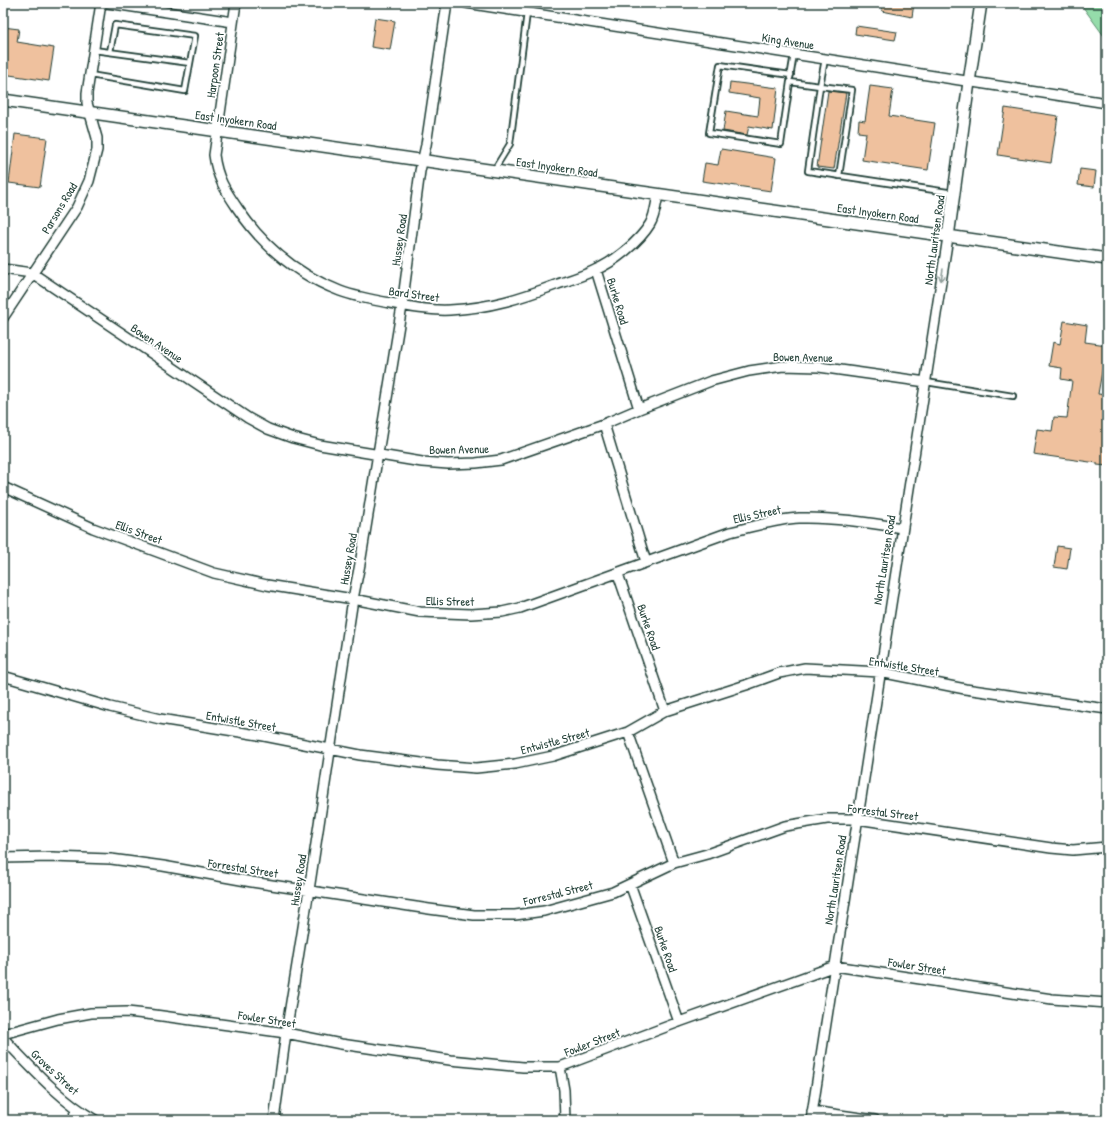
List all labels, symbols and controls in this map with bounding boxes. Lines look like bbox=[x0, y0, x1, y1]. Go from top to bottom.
street label: King Avenue bbox=[761, 28, 816, 54]
street label: Harpoon Street bbox=[202, 30, 228, 99]
street label: East Inyokern Road bbox=[194, 106, 278, 134]
street label: East Inyokern Road bbox=[515, 153, 599, 181]
street label: Parsons Road bbox=[37, 179, 81, 237]
street label: North Lauritsen Road bbox=[919, 194, 949, 286]
street label: East Inyokern Road bbox=[836, 199, 920, 227]
street label: Hussey Road bbox=[387, 213, 411, 267]
one-way arrow bbox=[938, 268, 946, 281]
street label: Burke Road bbox=[603, 276, 633, 327]
street label: Bard Street bbox=[388, 282, 441, 306]
street label: Bowen Avenue bbox=[127, 319, 187, 367]
street label: Bowen Avenue bbox=[773, 348, 833, 366]
street label: Bowen Avenue bbox=[429, 440, 489, 458]
street label: Ellis Street bbox=[732, 500, 783, 527]
street label: North Lauritsen Road bbox=[869, 514, 900, 606]
street label: Ellis Street bbox=[113, 516, 166, 549]
street label: Hussey Road bbox=[335, 532, 361, 586]
street label: Ellis Street bbox=[426, 592, 475, 610]
street label: Burke Road bbox=[633, 602, 665, 653]
street label: Entwistle Street bbox=[868, 652, 941, 680]
street label: Entwistle Street bbox=[205, 707, 278, 736]
street label: Entwistle Street bbox=[519, 723, 592, 758]
street label: Forrestal Street bbox=[846, 799, 920, 825]
street label: North Lauritsen Road bbox=[820, 834, 851, 926]
street label: Hussey Road bbox=[286, 853, 311, 907]
street label: Forrestal Street bbox=[206, 854, 280, 882]
street label: Forrestal Street bbox=[521, 876, 595, 910]
street label: Burke Road bbox=[650, 924, 682, 975]
street label: Fowler Street bbox=[886, 953, 948, 979]
street label: Fowler Street bbox=[236, 1006, 298, 1032]
street label: Fowler Street bbox=[561, 1023, 623, 1061]
street label: Groves Street bbox=[27, 1045, 83, 1099]

